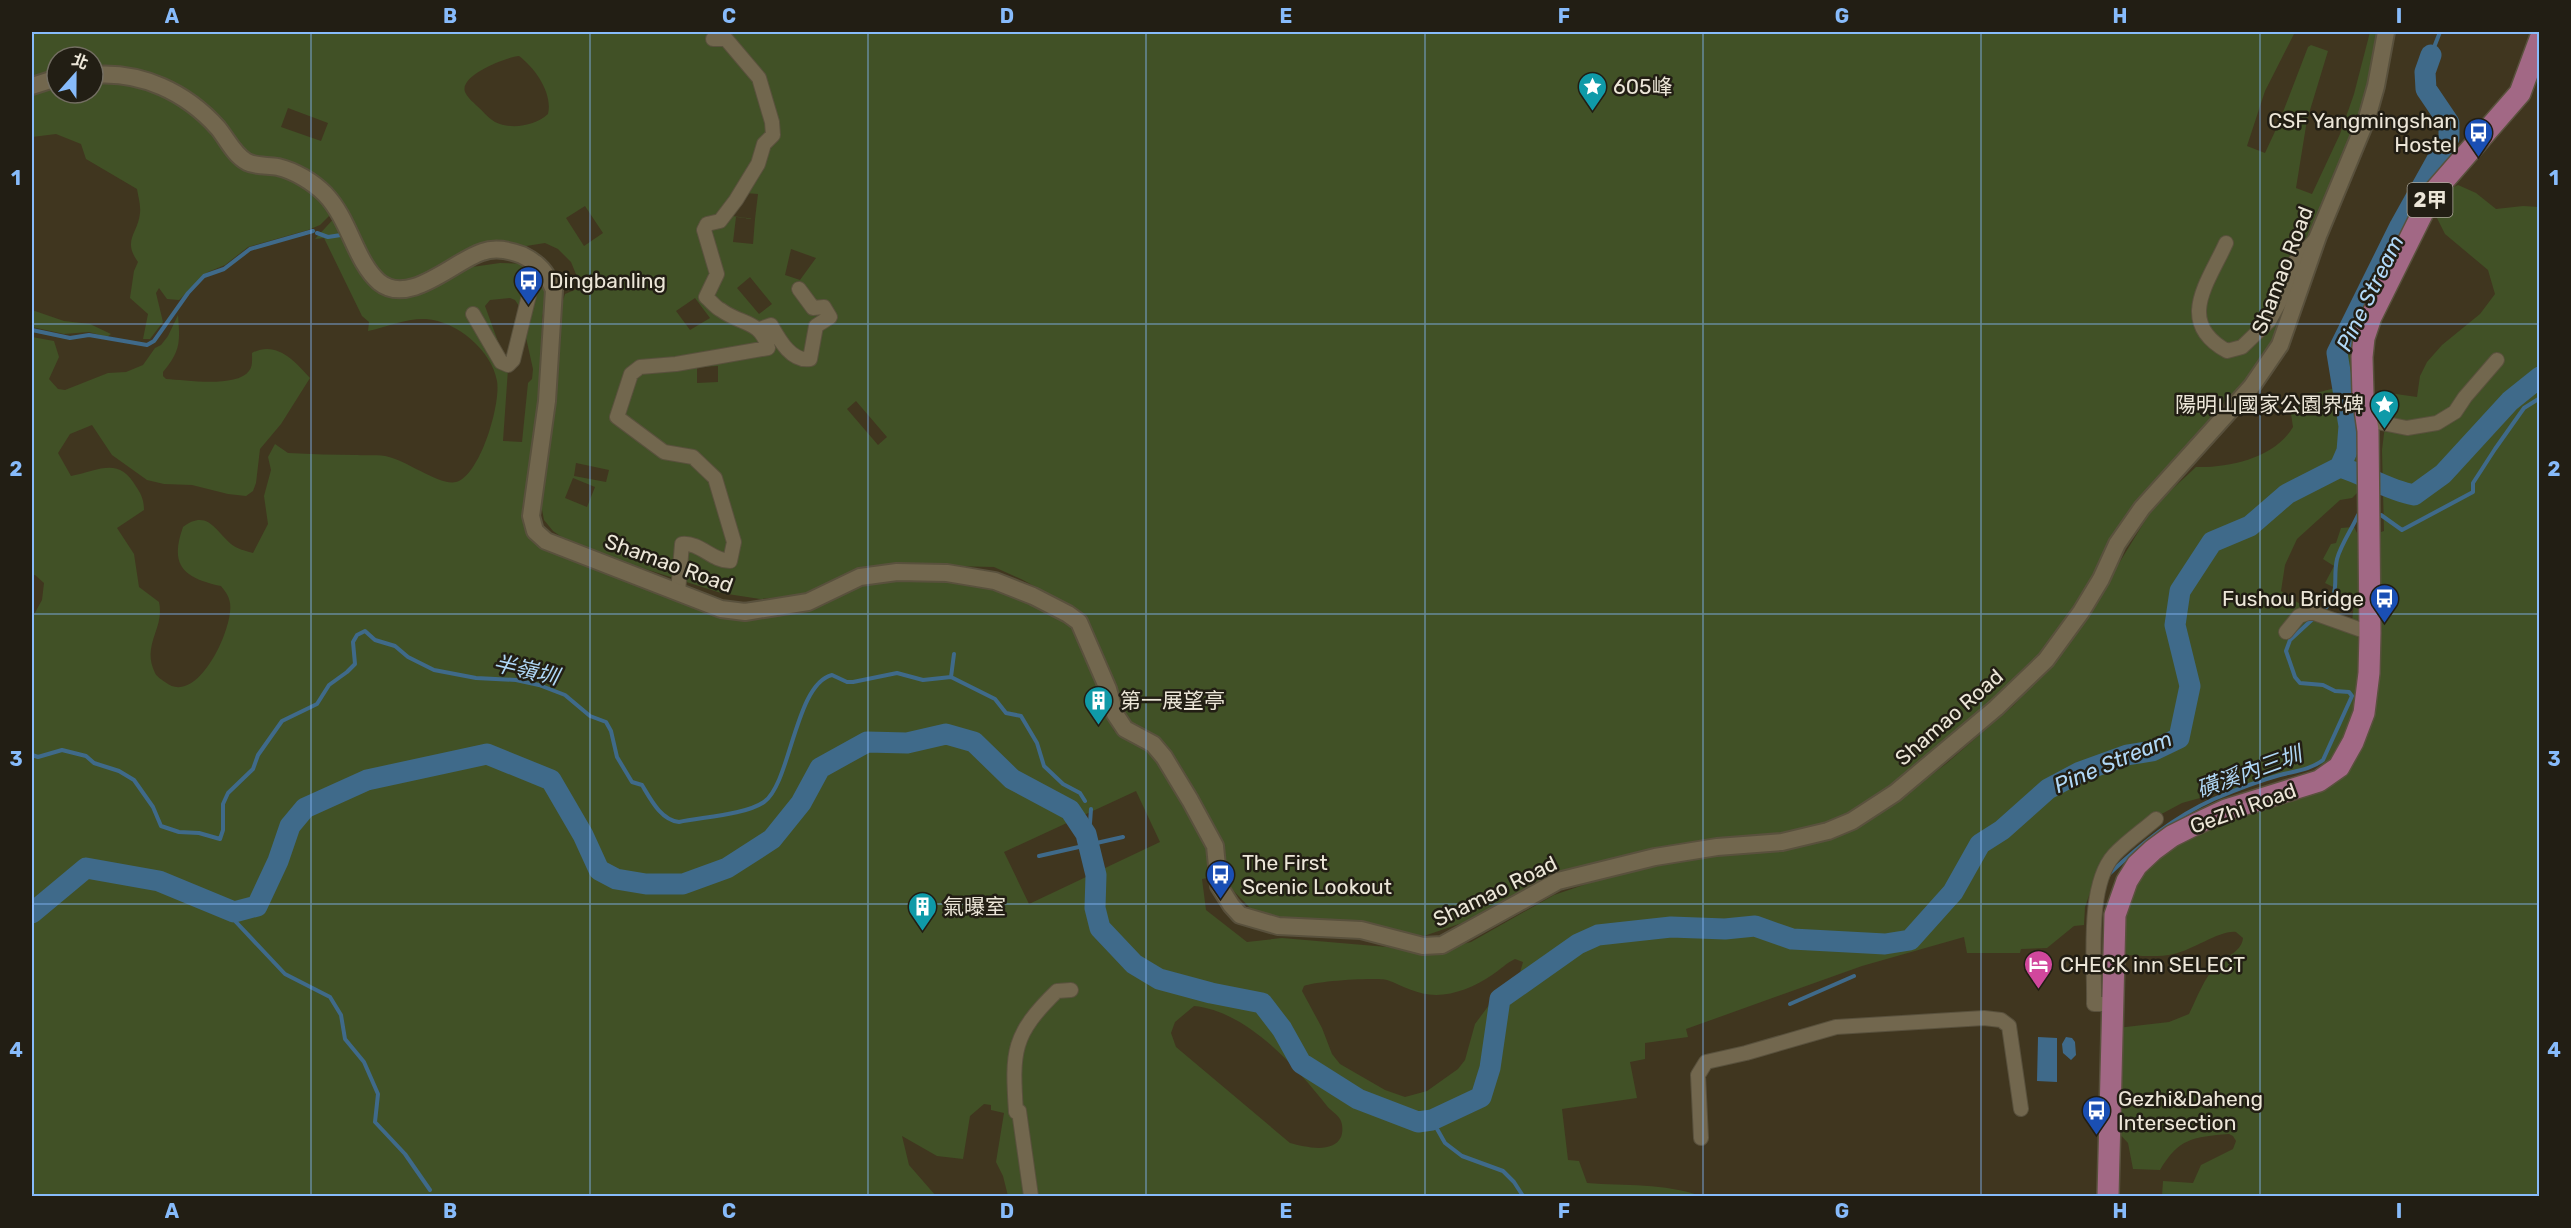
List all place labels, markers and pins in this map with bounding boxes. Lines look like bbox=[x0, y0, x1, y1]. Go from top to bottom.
place icon: 605峰 bbox=[1576, 70, 1608, 112]
place label: 605峰 bbox=[1613, 74, 1672, 99]
place label: CSF Yangmingshan Hostel bbox=[2268, 108, 2457, 157]
bus stop icon: CSF Yangmingshan Hostel bbox=[2462, 116, 2494, 158]
bus stop icon: Dingbanling bbox=[512, 264, 544, 306]
place label: Dingbanling bbox=[549, 268, 666, 293]
place icon: 陽明山國家公園界碑 bbox=[2369, 388, 2401, 430]
place label: 陽明山國家公園界碑 bbox=[2175, 392, 2364, 417]
bus stop icon: Fushou Bridge bbox=[2369, 582, 2401, 624]
place label: Fushou Bridge bbox=[2222, 586, 2364, 611]
building icon: 第一展望亭 bbox=[1083, 684, 1115, 726]
place label: 第一展望亭 bbox=[1120, 688, 1225, 713]
place label: The First Scenic Lookout bbox=[1242, 850, 1392, 899]
bus stop icon: The First Scenic Lookout bbox=[1205, 858, 1237, 900]
building icon: 氣曝室 bbox=[906, 890, 938, 932]
place label: 氣曝室 bbox=[943, 894, 1006, 919]
hotel icon: CHECK inn SELECT bbox=[2023, 948, 2055, 990]
place label: CHECK inn SELECT bbox=[2060, 952, 2245, 977]
place label: Gezhi&Daheng Intersection bbox=[2118, 1086, 2263, 1135]
bus stop icon: Gezhi&Daheng Intersection bbox=[2081, 1094, 2113, 1136]

